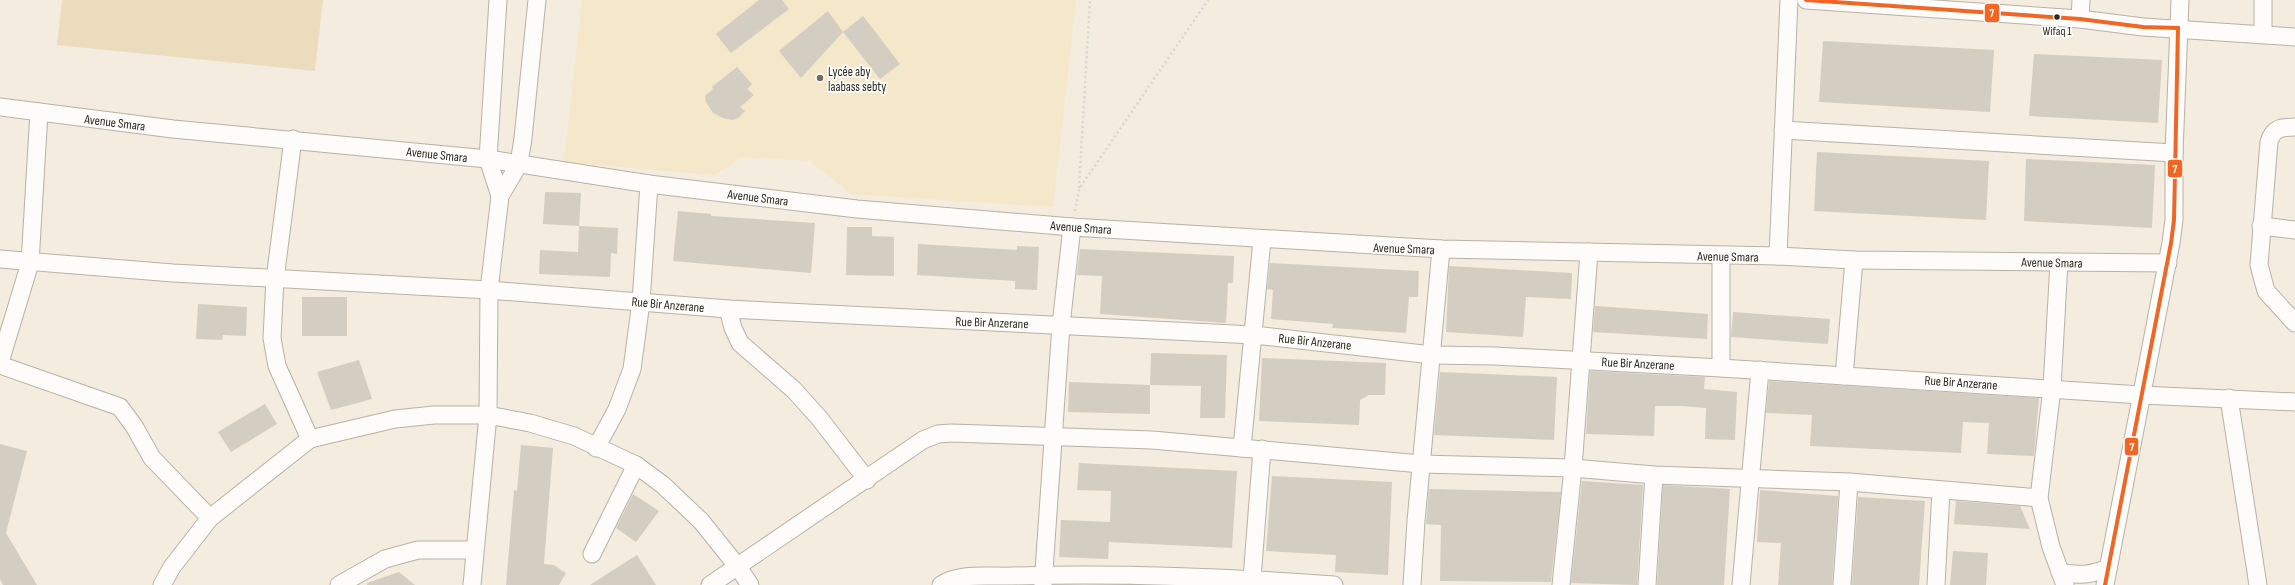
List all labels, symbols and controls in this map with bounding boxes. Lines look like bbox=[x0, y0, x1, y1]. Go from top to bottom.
line badge: 7 bbox=[1984, 3, 2000, 23]
text: 7 bbox=[1990, 7, 1995, 20]
marker: Wifaq 1 bbox=[2052, 12, 2062, 22]
place label: Wifaq 1 bbox=[2042, 24, 2072, 39]
place label: Lycée aby laabass sebty bbox=[828, 64, 886, 95]
marker: Lycée aby laabass sebty bbox=[815, 73, 825, 83]
street label: Avenue Smara bbox=[82, 111, 146, 135]
street label: Avenue Smara bbox=[405, 144, 468, 166]
line badge: 7 bbox=[2167, 159, 2183, 178]
text: 7 bbox=[2173, 163, 2178, 176]
street label: Avenue Smara bbox=[725, 186, 789, 210]
street label: Avenue Smara bbox=[1049, 218, 1112, 238]
street label: Avenue Smara bbox=[1372, 240, 1435, 258]
street label: Avenue Smara bbox=[1696, 248, 1759, 266]
street label: Avenue Smara bbox=[2020, 254, 2083, 272]
street label: Rue Bir Anzerane bbox=[631, 294, 705, 316]
street label: Rue Bir Anzerane bbox=[955, 314, 1029, 332]
street label: Rue Bir Anzerane bbox=[1278, 330, 1352, 354]
street label: Rue Bir Anzerane bbox=[1601, 354, 1675, 374]
street label: Rue Bir Anzerane bbox=[1924, 372, 1998, 394]
line badge: 7 bbox=[2124, 437, 2139, 456]
text: 7 bbox=[2130, 441, 2135, 454]

